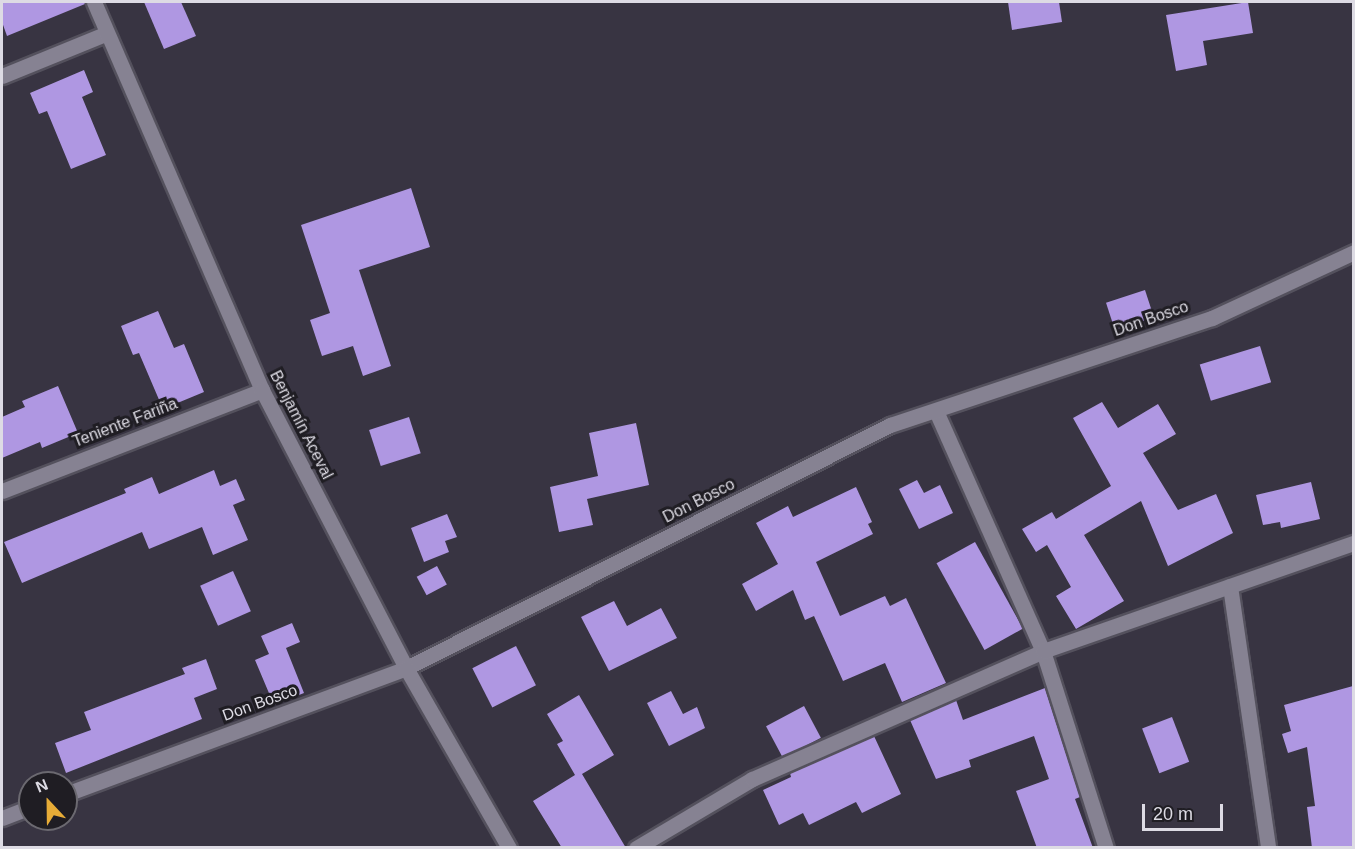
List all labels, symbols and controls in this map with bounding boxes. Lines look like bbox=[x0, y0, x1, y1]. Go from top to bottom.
street label: Don Bosco bbox=[1111, 297, 1191, 341]
street label: Benjamín Aceval bbox=[265, 367, 337, 483]
street label: Teniente Fariña bbox=[70, 394, 180, 452]
street label: Don Bosco bbox=[660, 475, 738, 527]
street label: Don Bosco bbox=[220, 681, 300, 725]
north arrow bbox=[18, 771, 78, 831]
text: N bbox=[33, 776, 50, 796]
scale bar bbox=[1145, 792, 1226, 830]
text: 20 m bbox=[1153, 804, 1193, 824]

